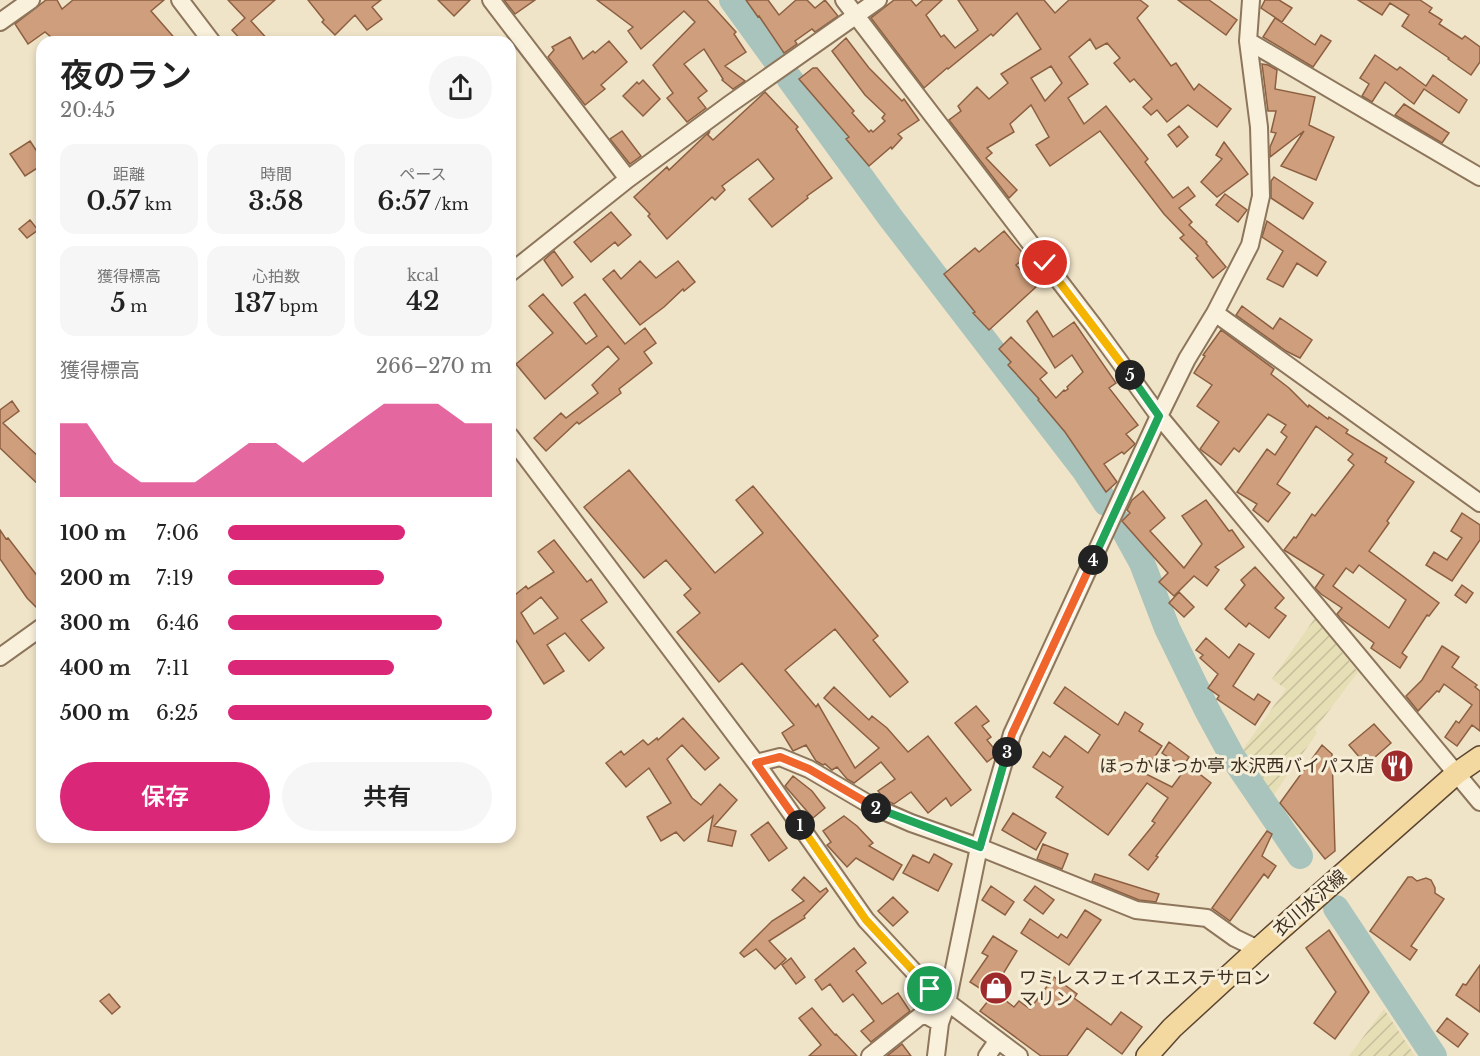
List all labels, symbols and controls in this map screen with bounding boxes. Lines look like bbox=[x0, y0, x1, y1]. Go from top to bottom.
text: 夜のラン bbox=[60, 55, 192, 96]
button: share bbox=[429, 56, 492, 119]
text: 20:45 bbox=[60, 98, 115, 122]
text: 距離 bbox=[113, 164, 145, 184]
text: 時間 bbox=[260, 164, 292, 184]
text: ペース bbox=[399, 164, 447, 184]
text: 0.57 bbox=[86, 185, 140, 217]
text: 3:58 bbox=[248, 185, 304, 217]
text: 6:57 bbox=[377, 185, 430, 217]
text: km bbox=[140, 194, 172, 214]
text: /km bbox=[430, 194, 469, 214]
pin bbox=[1019, 237, 1070, 288]
icon: check bbox=[1028, 246, 1061, 279]
text: kcal bbox=[407, 265, 439, 285]
text: 獲得標高 bbox=[97, 266, 161, 286]
text: 心拍数 bbox=[252, 266, 300, 286]
text: 42 bbox=[406, 285, 440, 317]
text: 5 bbox=[110, 287, 126, 319]
text: 137 bbox=[234, 287, 275, 319]
text: m bbox=[126, 296, 148, 316]
text: bpm bbox=[275, 296, 318, 316]
text: 266–270 m bbox=[376, 354, 492, 378]
text: 獲得標高 bbox=[60, 358, 140, 382]
pin: 5 bbox=[1115, 360, 1145, 390]
text: 5 bbox=[1125, 365, 1135, 385]
text: 100 m bbox=[60, 521, 126, 545]
text: 7:06 bbox=[156, 521, 199, 545]
pin: 4 bbox=[1078, 545, 1108, 575]
text: 4 bbox=[1088, 550, 1098, 570]
text: 200 m bbox=[60, 566, 131, 590]
text: 7:19 bbox=[156, 566, 194, 590]
text: 300 m bbox=[60, 611, 130, 635]
text: 6:46 bbox=[156, 611, 199, 635]
text: 400 m bbox=[60, 656, 131, 680]
text: 7:11 bbox=[156, 656, 190, 680]
text: 500 m bbox=[60, 701, 130, 725]
text: 6:25 bbox=[156, 701, 198, 725]
pin: 3 bbox=[992, 737, 1022, 767]
text: 3 bbox=[1002, 742, 1012, 762]
restaurant icon: ほっかほっか亭 水沢西バイパス店 bbox=[1379, 748, 1415, 784]
place label: ほっかほっか亭 水沢西バイパス店 bbox=[1099, 755, 1374, 777]
button: 保存 bbox=[60, 762, 270, 831]
button: 共有 bbox=[282, 762, 492, 831]
pin: 2 bbox=[861, 793, 891, 823]
text: 2 bbox=[871, 798, 881, 818]
pin: 1 bbox=[785, 810, 815, 840]
text: 1 bbox=[797, 815, 803, 835]
street label: 衣川水沢線 bbox=[1269, 865, 1351, 941]
pin bbox=[904, 963, 955, 1014]
place label: ワミレスフェイスエステサロン マリン bbox=[1019, 967, 1270, 1010]
shop icon: ワミレスフェイスエステサロン マリン bbox=[978, 970, 1014, 1006]
icon: arrive bbox=[913, 972, 946, 1005]

